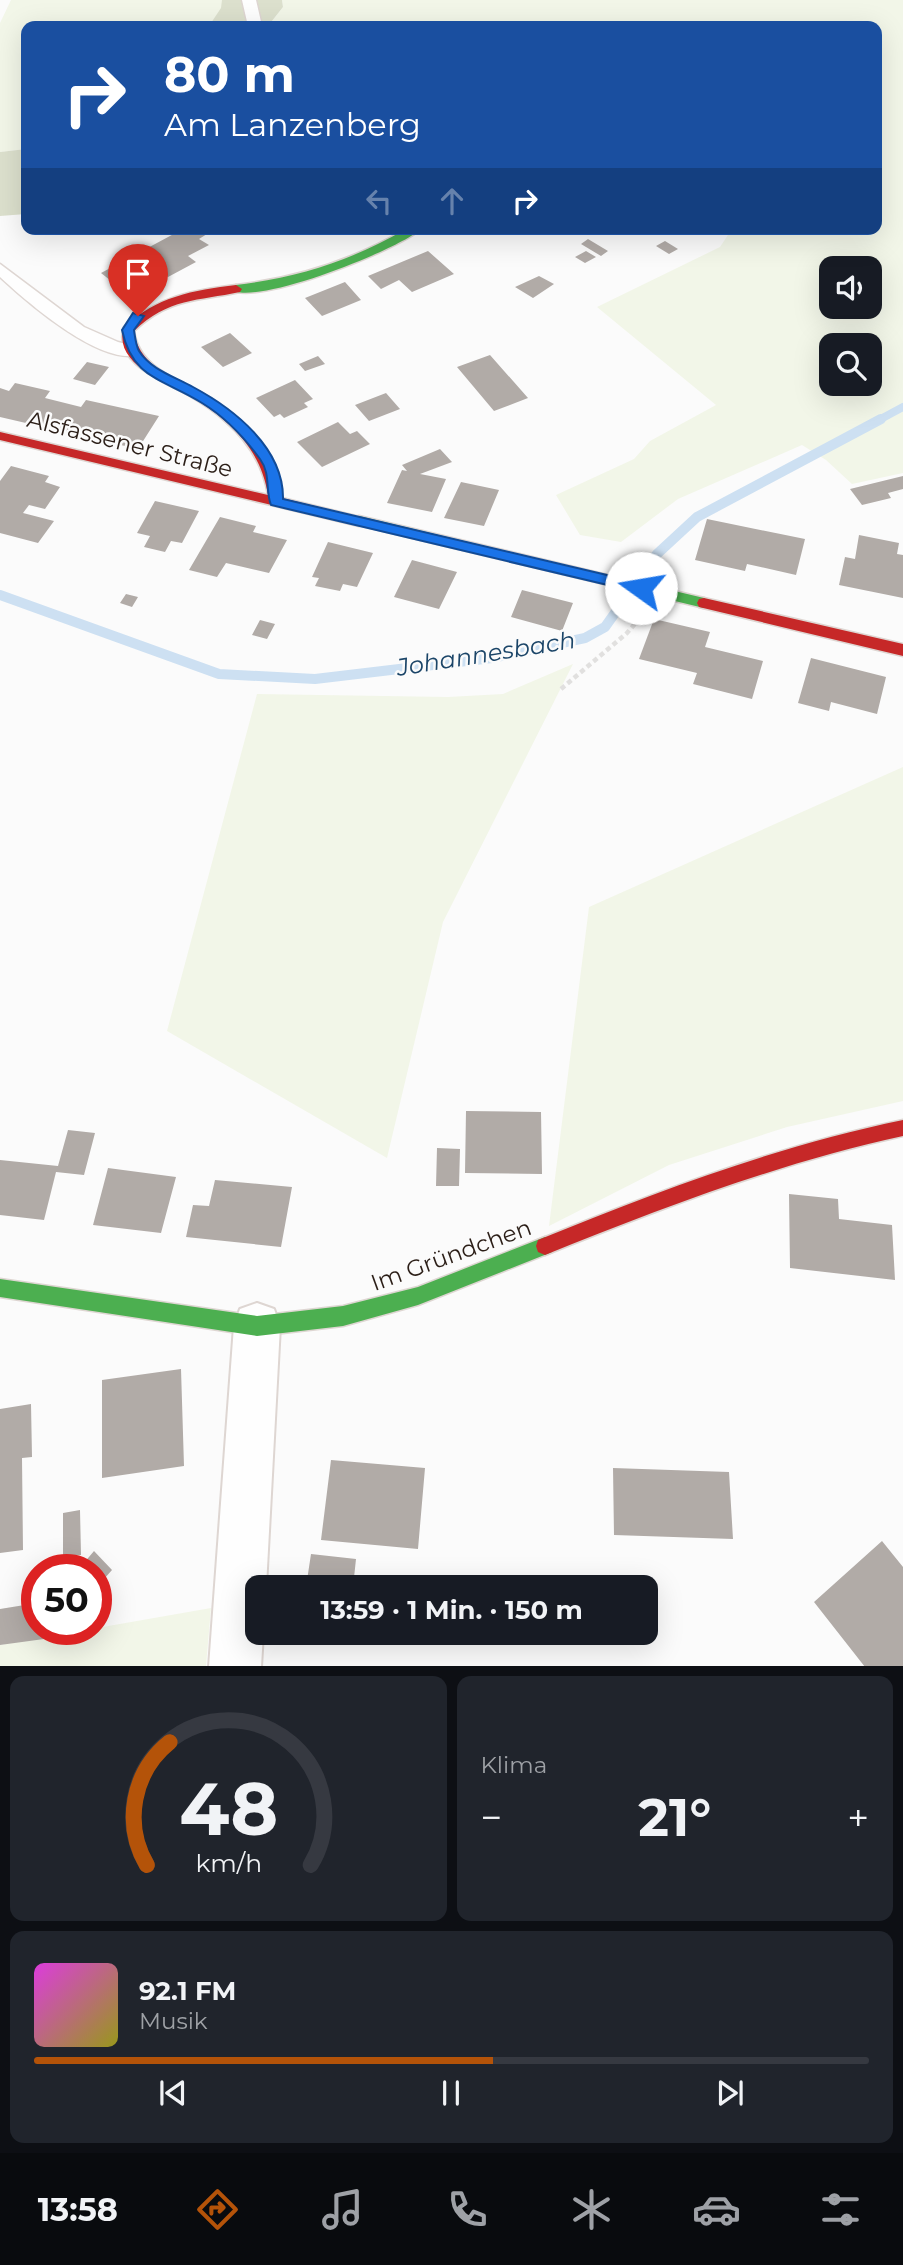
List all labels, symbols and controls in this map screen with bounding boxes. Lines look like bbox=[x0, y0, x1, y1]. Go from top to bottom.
text: 80 m bbox=[164, 45, 295, 104]
icon: right bbox=[49, 49, 140, 140]
text: Am Lanzenberg bbox=[164, 105, 421, 144]
icon: left bbox=[360, 182, 398, 220]
icon: ahead bbox=[433, 182, 471, 220]
icon: right bbox=[506, 182, 544, 220]
pin bbox=[108, 244, 168, 316]
icon: arrive bbox=[119, 255, 157, 293]
map controls bbox=[819, 256, 882, 396]
button: sound bbox=[819, 256, 882, 319]
button: search bbox=[819, 333, 882, 396]
street label: Alsfassener Straße bbox=[24, 405, 236, 483]
position arrow bbox=[604, 551, 678, 625]
water label: Johannesbach bbox=[394, 625, 577, 682]
street label: Im Gründchen bbox=[367, 1213, 535, 1297]
speed limit sign: 50 bbox=[21, 1554, 112, 1645]
text: 13:59 · 1 Min. · 150 m bbox=[320, 1594, 583, 1626]
text: Klima bbox=[481, 1751, 547, 1779]
text: 48 bbox=[179, 1765, 278, 1853]
text: 21° bbox=[638, 1786, 711, 1849]
text: − bbox=[481, 1794, 502, 1841]
text: + bbox=[847, 1794, 869, 1841]
text: km/h bbox=[195, 1847, 262, 1877]
text: 92.1 FM bbox=[139, 1975, 236, 2007]
text: Musik bbox=[139, 2007, 208, 2035]
icon: previous bbox=[154, 2074, 192, 2112]
icon: pause bbox=[432, 2074, 470, 2112]
icon: next bbox=[711, 2074, 749, 2112]
icon: directions bbox=[193, 2185, 242, 2234]
icon: music bbox=[318, 2185, 367, 2234]
icon: phone bbox=[443, 2185, 492, 2234]
icon: climate bbox=[567, 2185, 616, 2234]
icon: car bbox=[692, 2185, 741, 2234]
icon: filters bbox=[816, 2185, 865, 2234]
text: 13:58 bbox=[38, 2190, 118, 2229]

